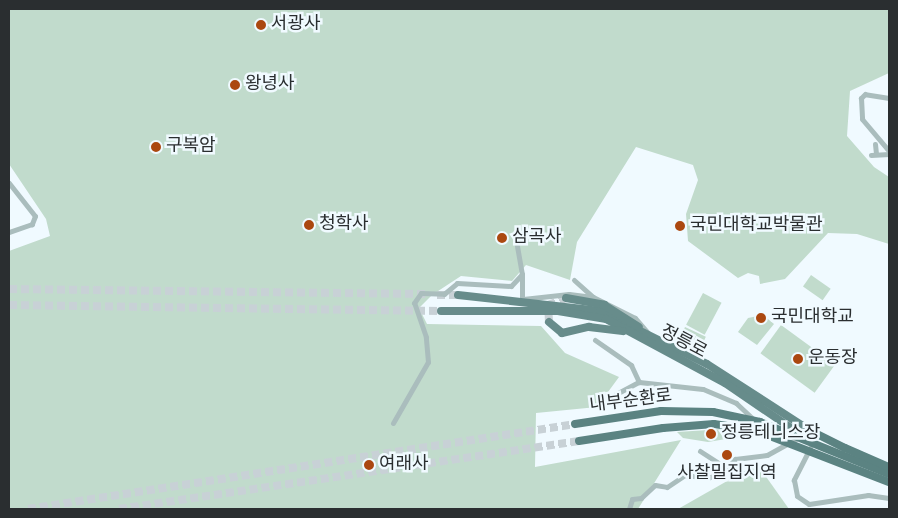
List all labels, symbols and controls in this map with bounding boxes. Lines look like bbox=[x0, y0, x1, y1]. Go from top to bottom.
place label: 서광사 bbox=[271, 14, 321, 36]
marker: 서광사 bbox=[255, 19, 267, 31]
place label: 왕녕사 bbox=[245, 74, 295, 96]
marker: 왕녕사 bbox=[229, 79, 241, 91]
place label: 구복암 bbox=[166, 136, 216, 158]
marker: 구복암 bbox=[150, 141, 162, 153]
place label: 청학사 bbox=[319, 214, 369, 236]
place label: 국민대학교박물관 bbox=[690, 215, 822, 237]
marker: 청학사 bbox=[303, 219, 315, 231]
marker: 국민대학교박물관 bbox=[674, 220, 686, 232]
place label: 삼곡사 bbox=[512, 227, 562, 249]
marker: 삼곡사 bbox=[496, 232, 508, 244]
place label: 국민대학교 bbox=[771, 307, 854, 329]
marker: 국민대학교 bbox=[755, 312, 767, 324]
street label: 정릉로 bbox=[656, 322, 710, 364]
place label: 운동장 bbox=[808, 348, 858, 370]
marker: 운동장 bbox=[792, 353, 804, 365]
street label: 내부순환로 bbox=[589, 386, 673, 418]
place label: 정릉테니스장 bbox=[721, 423, 820, 445]
marker: 정릉테니스장 bbox=[705, 428, 717, 440]
marker: 사찰밀집지역 bbox=[721, 449, 733, 461]
place label: 여래사 bbox=[379, 454, 429, 476]
marker: 여래사 bbox=[363, 459, 375, 471]
place label: 사찰밀집지역 bbox=[677, 463, 777, 485]

